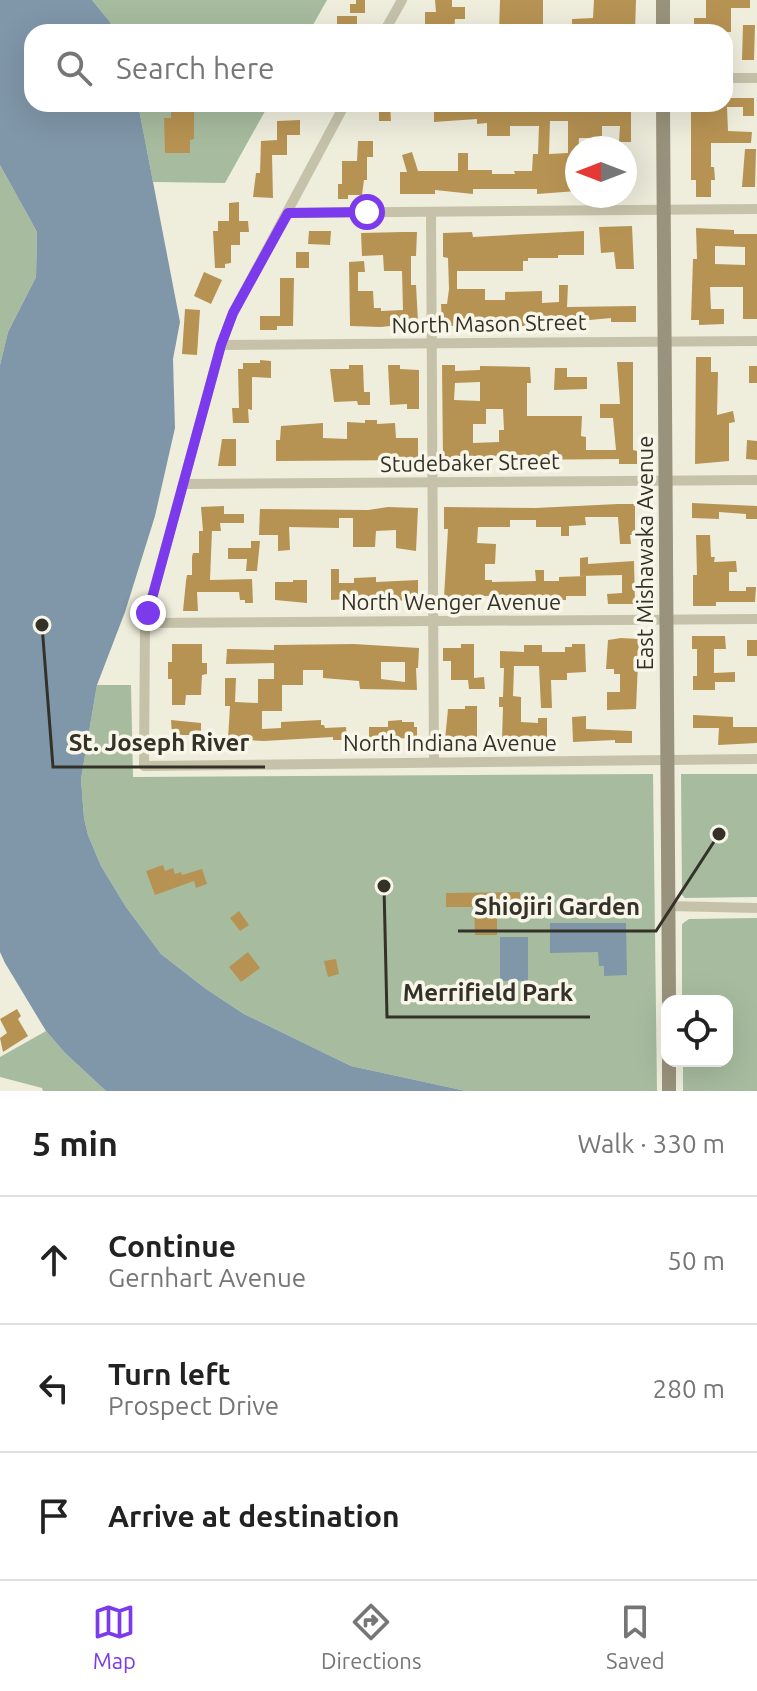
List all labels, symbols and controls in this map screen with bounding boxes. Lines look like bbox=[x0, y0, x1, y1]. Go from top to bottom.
search box bbox=[24, 24, 733, 112]
icon: search bbox=[52, 46, 96, 90]
text: Search here bbox=[116, 51, 275, 85]
north arrow bbox=[565, 136, 637, 208]
route start bbox=[349, 194, 385, 230]
street label: North Mason Street bbox=[391, 309, 587, 337]
street label: East Mishawaka Avenue bbox=[632, 436, 657, 670]
street label: Studebaker Street bbox=[380, 448, 560, 476]
street label: North Wenger Avenue bbox=[341, 589, 561, 614]
route end bbox=[130, 595, 166, 631]
callout: St. Joseph River bbox=[53, 719, 265, 767]
text: St. Joseph River bbox=[69, 729, 249, 756]
street label: North Indiana Avenue bbox=[343, 730, 557, 755]
callout: Shiojiri Garden bbox=[458, 883, 656, 931]
text: Shiojiri Garden bbox=[474, 893, 640, 920]
callout: Merrifield Park bbox=[387, 969, 590, 1017]
text: Merrifield Park bbox=[403, 979, 574, 1006]
map controls bbox=[661, 995, 733, 1067]
button: locate bbox=[661, 995, 733, 1067]
text: 5 min bbox=[32, 1124, 118, 1162]
text: Walk · 330 m bbox=[577, 1129, 725, 1158]
text: Continue bbox=[108, 1229, 236, 1263]
icon: ahead bbox=[32, 1238, 76, 1282]
text: 50 m bbox=[667, 1246, 725, 1275]
text: Gernhart Avenue bbox=[108, 1263, 306, 1292]
text: Turn left bbox=[108, 1357, 230, 1391]
icon: left bbox=[32, 1366, 76, 1410]
text: 280 m bbox=[653, 1374, 725, 1403]
text: Prospect Drive bbox=[108, 1391, 279, 1420]
icon: arrive bbox=[32, 1494, 76, 1538]
text: Arrive at destination bbox=[108, 1499, 400, 1533]
tab: Map bbox=[92, 1600, 136, 1673]
tab: Directions bbox=[321, 1600, 421, 1673]
tab: Saved bbox=[606, 1600, 665, 1673]

